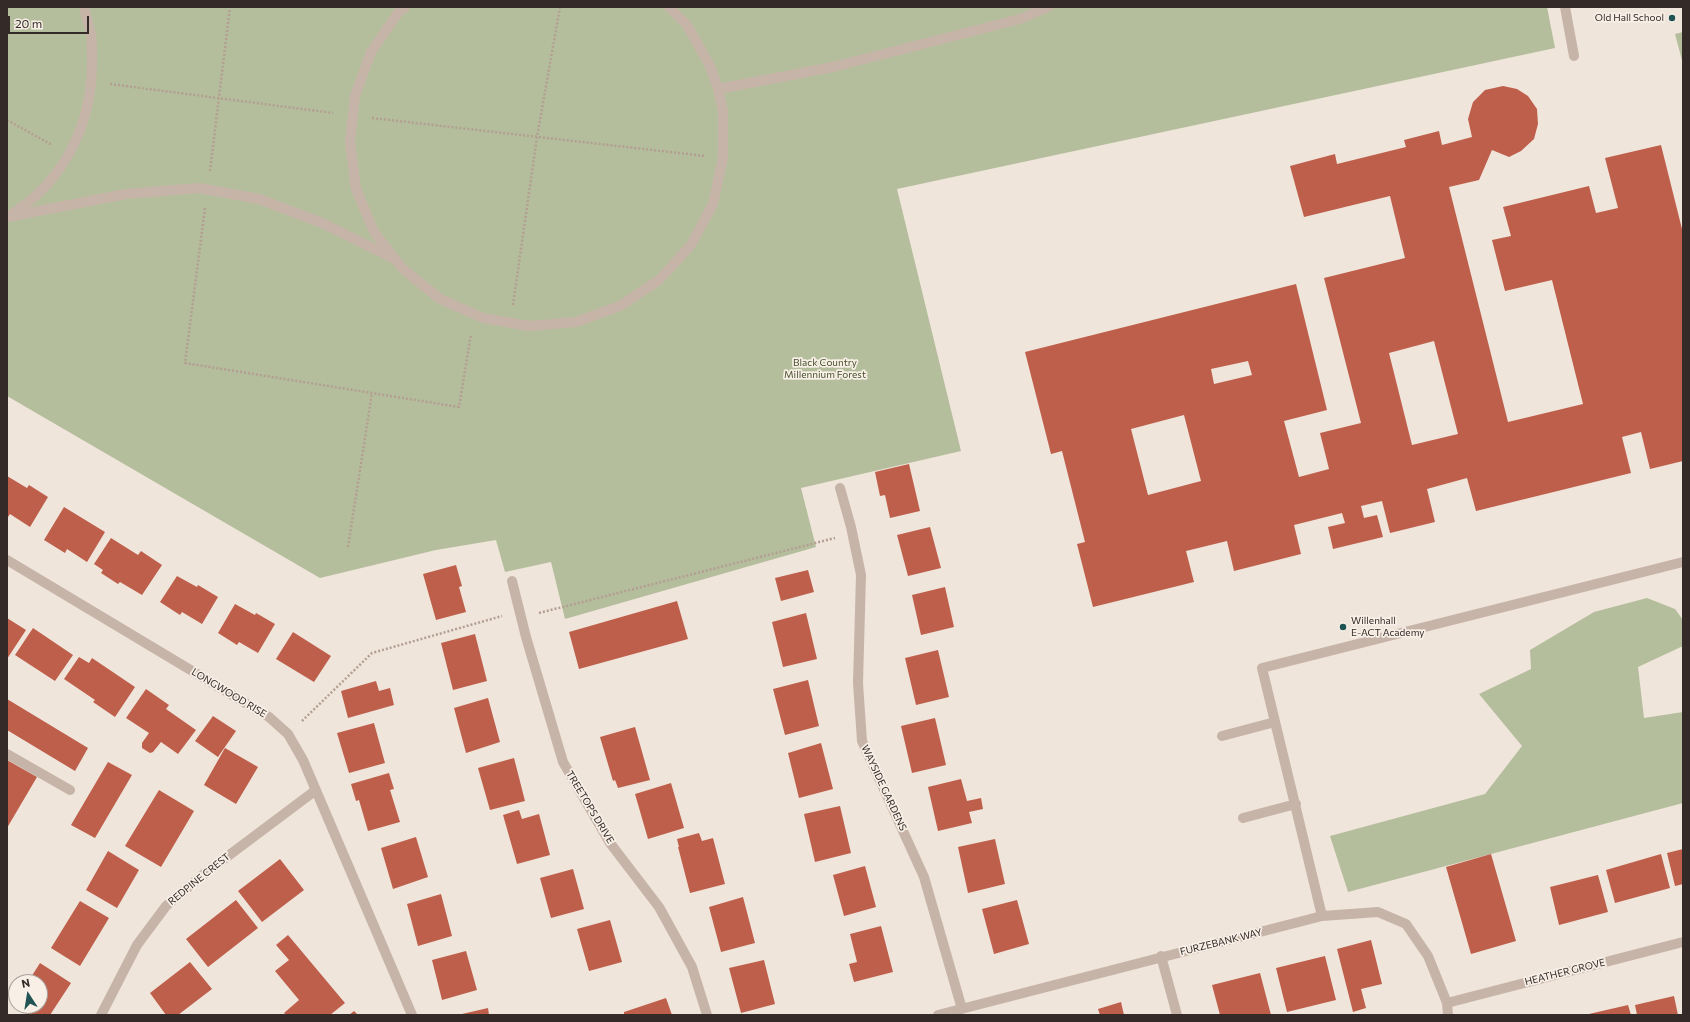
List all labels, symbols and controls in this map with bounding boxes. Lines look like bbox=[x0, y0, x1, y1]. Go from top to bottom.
scale bar bbox=[10, 8, 91, 34]
place label: Old Hall School bbox=[1595, 12, 1664, 24]
marker: Old Hall School bbox=[1667, 13, 1677, 23]
text: 20 m bbox=[15, 16, 42, 30]
park label: Black Country Millennium Forest bbox=[784, 357, 866, 380]
place label: Willenhall E-ACT Academy bbox=[1351, 615, 1424, 638]
marker: Willenhall E-ACT Academy bbox=[1338, 622, 1348, 632]
street label: LONGWOOD RISE bbox=[189, 666, 269, 720]
street label: WAYSIDE GARDENS bbox=[859, 743, 909, 833]
street label: TREETOPS DRIVE bbox=[563, 768, 617, 846]
street label: REDPINE CREST bbox=[166, 850, 232, 908]
street label: FURZEBANK WAY bbox=[1179, 926, 1263, 958]
street label: HEATHER GROVE bbox=[1524, 956, 1606, 988]
north arrow bbox=[8, 974, 48, 1014]
text: N bbox=[20, 976, 31, 990]

